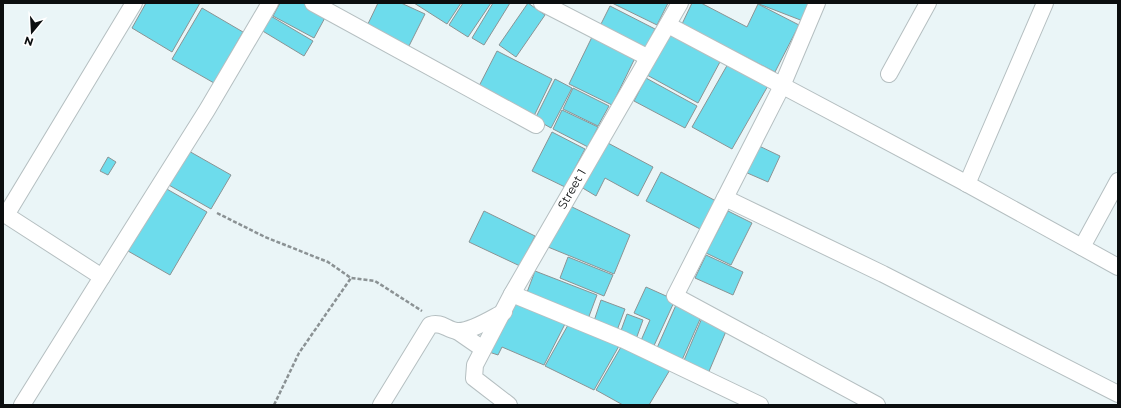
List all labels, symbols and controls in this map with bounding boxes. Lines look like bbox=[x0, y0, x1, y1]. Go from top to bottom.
north arrow bbox=[12, 12, 52, 52]
text: N bbox=[23, 33, 35, 50]
street label: Street 1 bbox=[554, 166, 589, 211]

